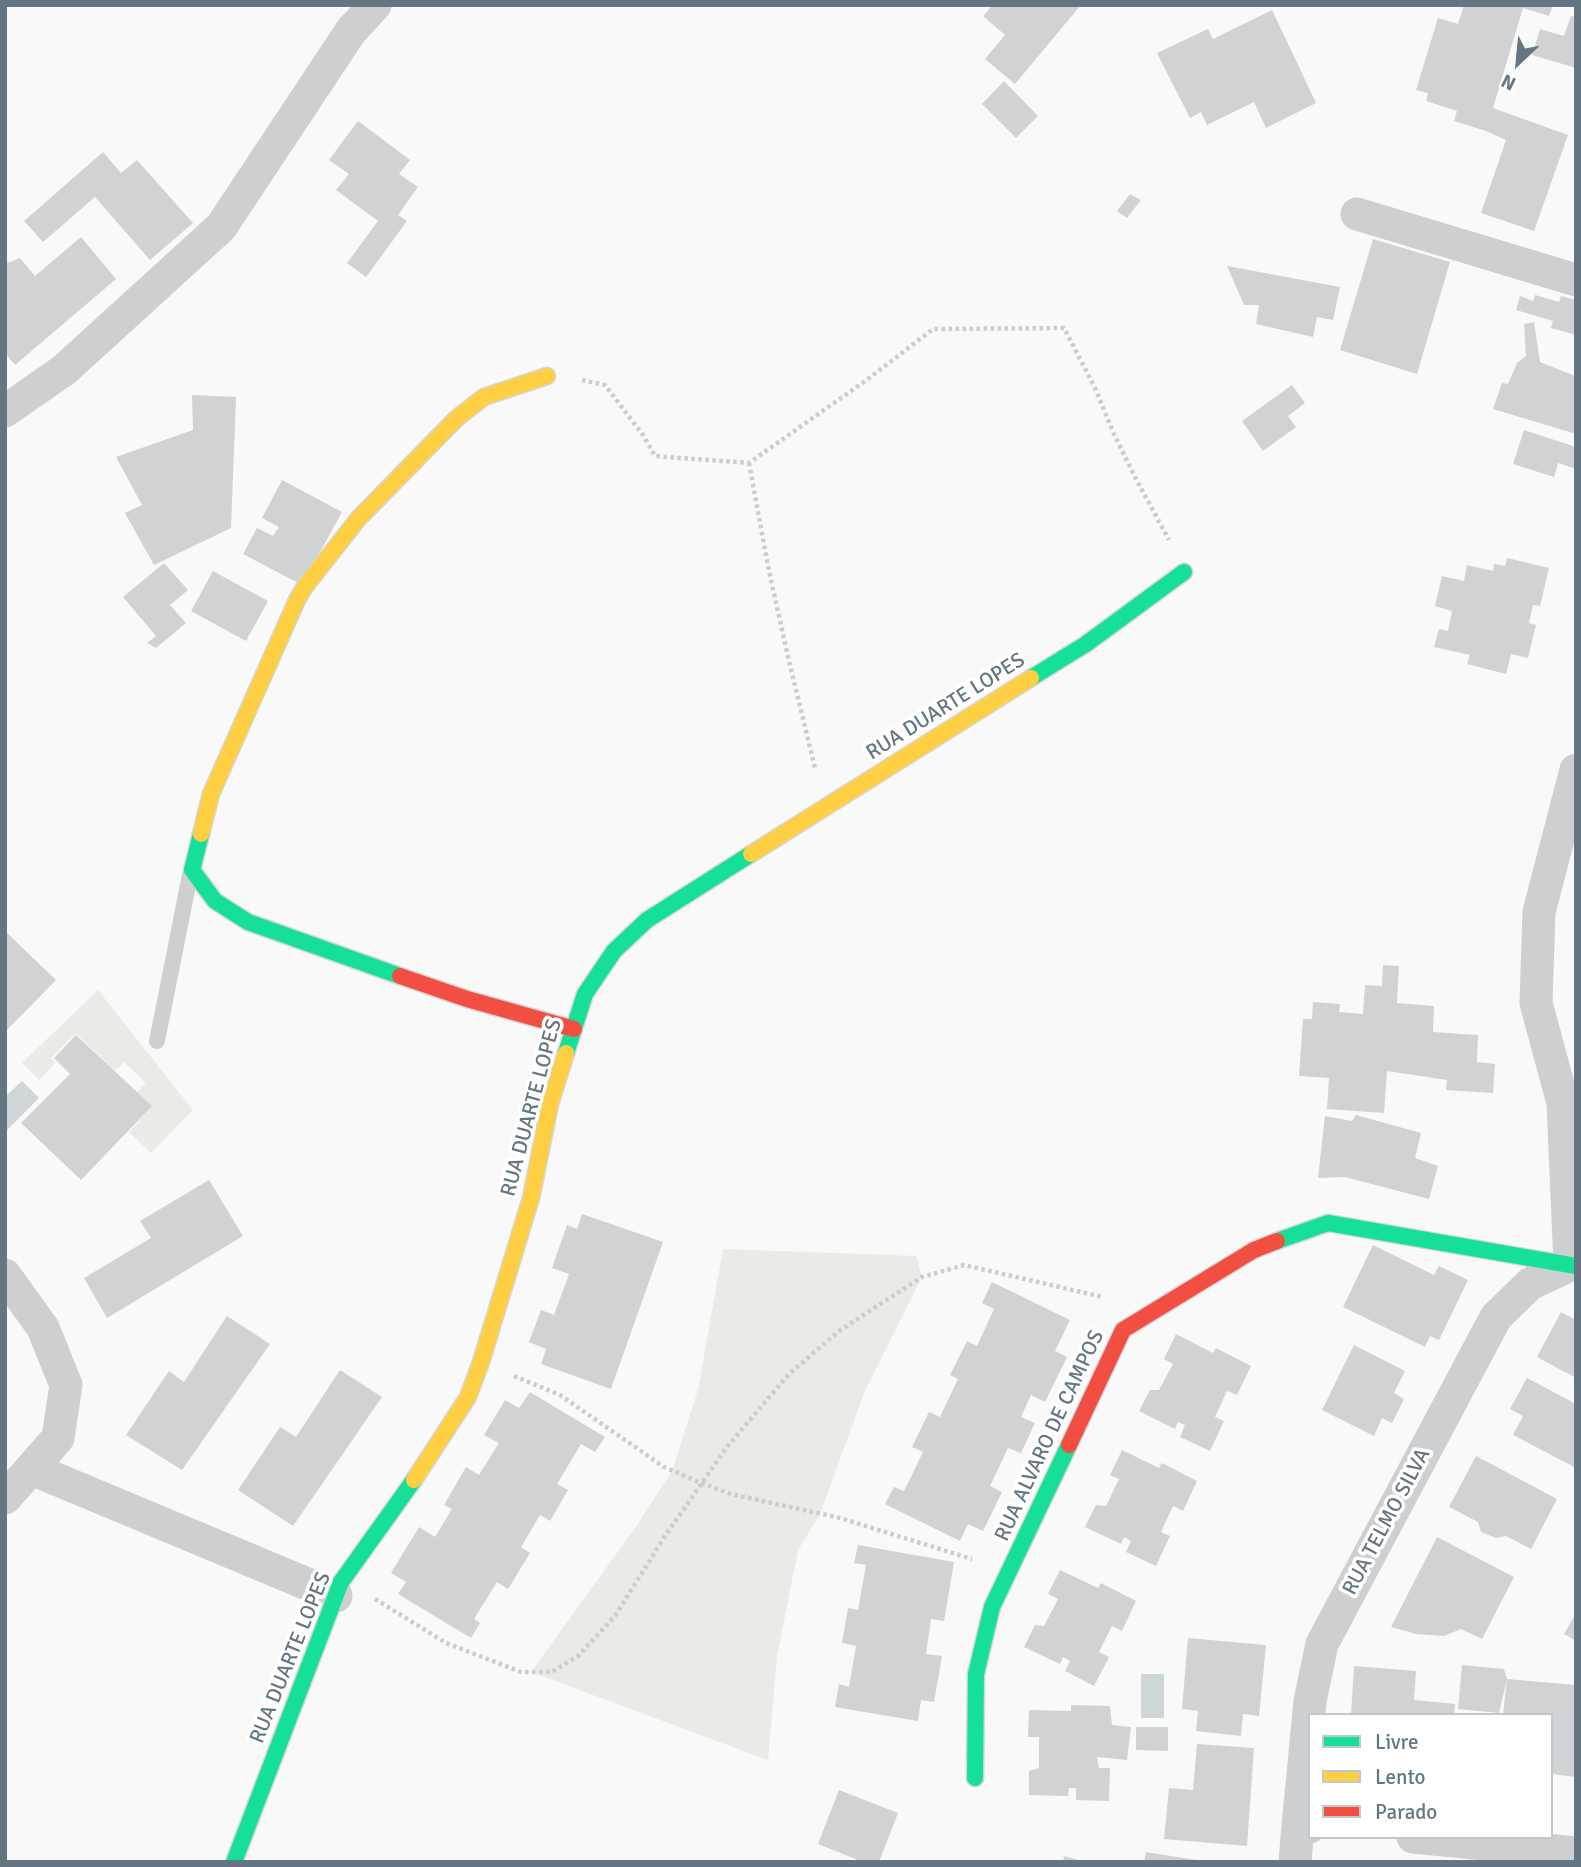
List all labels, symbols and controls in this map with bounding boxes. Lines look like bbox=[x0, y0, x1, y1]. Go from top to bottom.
north arrow bbox=[1483, 28, 1553, 98]
text: N bbox=[1498, 68, 1520, 96]
street label: RUA DUARTE LOPES bbox=[862, 648, 1030, 766]
street label: RUA DUARTE LOPES bbox=[496, 1017, 568, 1199]
street label: RUA ALVARO DE CAMPOS bbox=[990, 1327, 1110, 1545]
street label: RUA TELMO SILVA bbox=[1338, 1444, 1436, 1600]
street label: RUA DUARTE LOPES bbox=[245, 1569, 337, 1747]
legend bbox=[1308, 1713, 1553, 1839]
text: Livre bbox=[1375, 1729, 1418, 1755]
text: Lento bbox=[1375, 1764, 1425, 1790]
text: Parado bbox=[1375, 1799, 1437, 1825]

